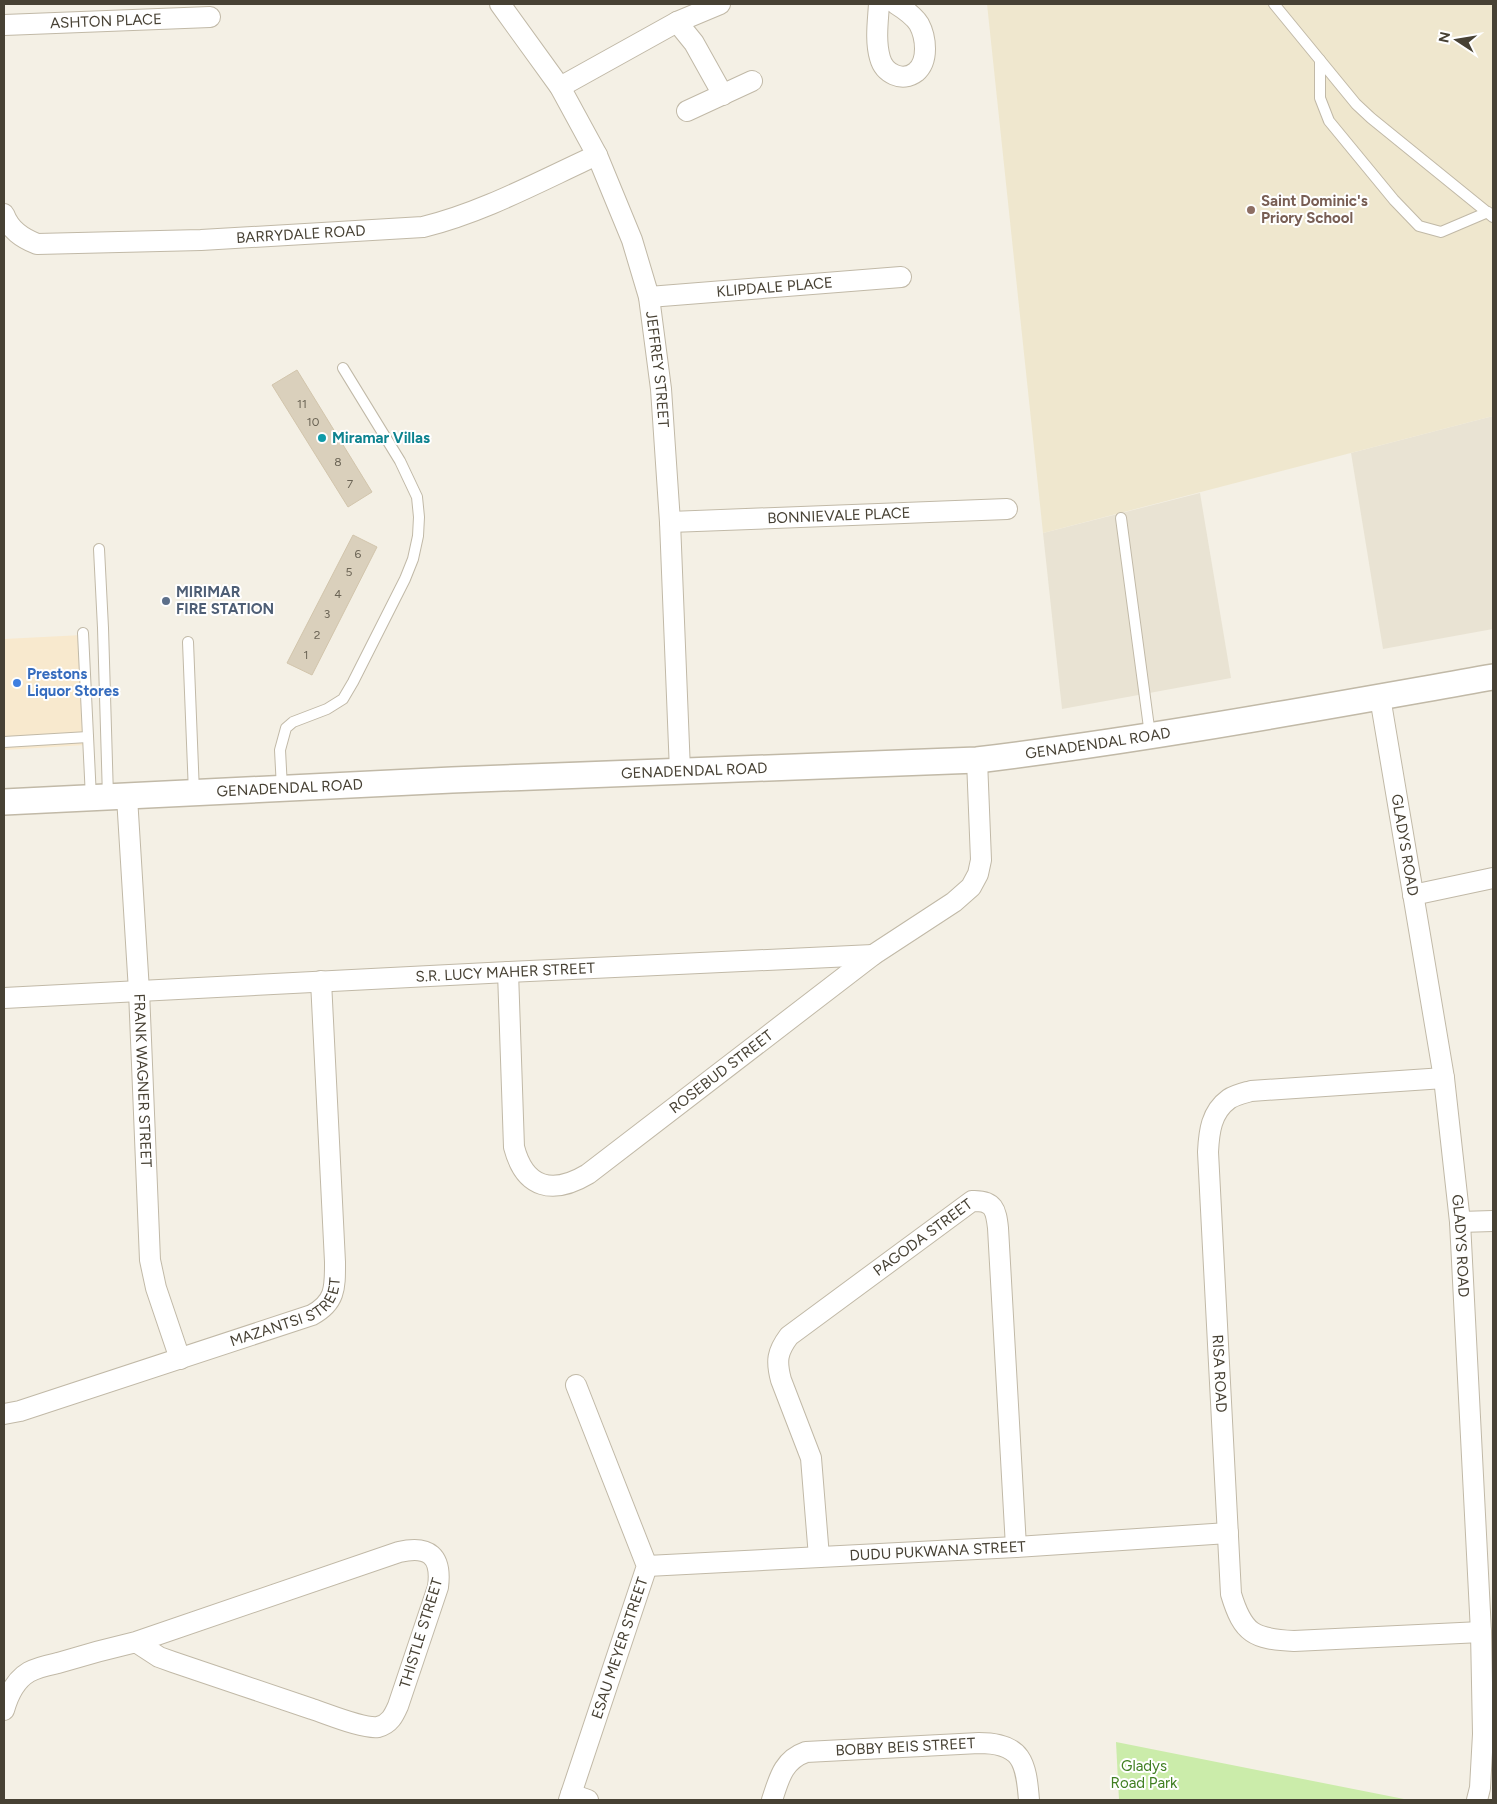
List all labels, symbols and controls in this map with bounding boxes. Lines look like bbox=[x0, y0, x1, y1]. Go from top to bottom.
street label: ASHTON PLACE bbox=[50, 10, 162, 32]
north arrow bbox=[1432, 15, 1482, 65]
text: N bbox=[1435, 30, 1454, 44]
place label: Saint Dominic's Priory School bbox=[1261, 192, 1368, 227]
marker: Saint Dominic's Priory School bbox=[1245, 204, 1257, 216]
street label: BARRYDALE ROAD bbox=[236, 221, 366, 247]
street label: KLIPDALE PLACE bbox=[716, 273, 833, 301]
street label: JEFFREY STREET bbox=[642, 310, 673, 429]
house number: 11 bbox=[297, 397, 307, 411]
house number: 10 bbox=[307, 415, 320, 429]
place label: Miramar Villas bbox=[332, 429, 430, 447]
marker: Miramar Villas bbox=[316, 432, 328, 444]
house number: 8 bbox=[334, 455, 342, 469]
house number: 7 bbox=[347, 477, 354, 491]
street label: BONNIEVALE PLACE bbox=[767, 504, 911, 527]
house number: 6 bbox=[355, 547, 362, 561]
house number: 5 bbox=[346, 565, 353, 579]
place label: MIRIMAR FIRE STATION bbox=[176, 583, 274, 618]
house number: 4 bbox=[334, 587, 342, 601]
marker: MIRIMAR FIRE STATION bbox=[160, 595, 172, 607]
house number: 3 bbox=[324, 607, 330, 621]
house number: 2 bbox=[314, 628, 320, 642]
house number: 1 bbox=[304, 648, 308, 662]
place label: Prestons Liquor Stores bbox=[27, 665, 119, 700]
marker: Prestons Liquor Stores bbox=[11, 677, 23, 689]
street label: GENADENDAL ROAD bbox=[1024, 724, 1172, 763]
street label: GENADENDAL ROAD bbox=[621, 759, 768, 783]
street label: GENADENDAL ROAD bbox=[216, 775, 363, 801]
street label: GLADYS ROAD bbox=[1387, 793, 1422, 897]
street label: S.R. LUCY MAHER STREET bbox=[415, 959, 596, 986]
street label: FRANK WAGNER STREET bbox=[130, 993, 155, 1169]
street label: ROSEBUD STREET bbox=[666, 1026, 777, 1117]
street label: GLADYS ROAD bbox=[1448, 1193, 1473, 1298]
street label: PAGODA STREET bbox=[870, 1194, 976, 1280]
street label: MAZANTSI STREET bbox=[228, 1276, 344, 1350]
street label: RISA ROAD bbox=[1209, 1334, 1231, 1413]
street label: DUDU PUKWANA STREET bbox=[849, 1537, 1027, 1565]
street label: ESAU MEYER STREET bbox=[588, 1574, 652, 1721]
street label: THISTLE STREET bbox=[396, 1575, 447, 1690]
street label: BOBBY BEIS STREET bbox=[835, 1734, 976, 1759]
park label: Gladys Road Park bbox=[1111, 1757, 1178, 1792]

